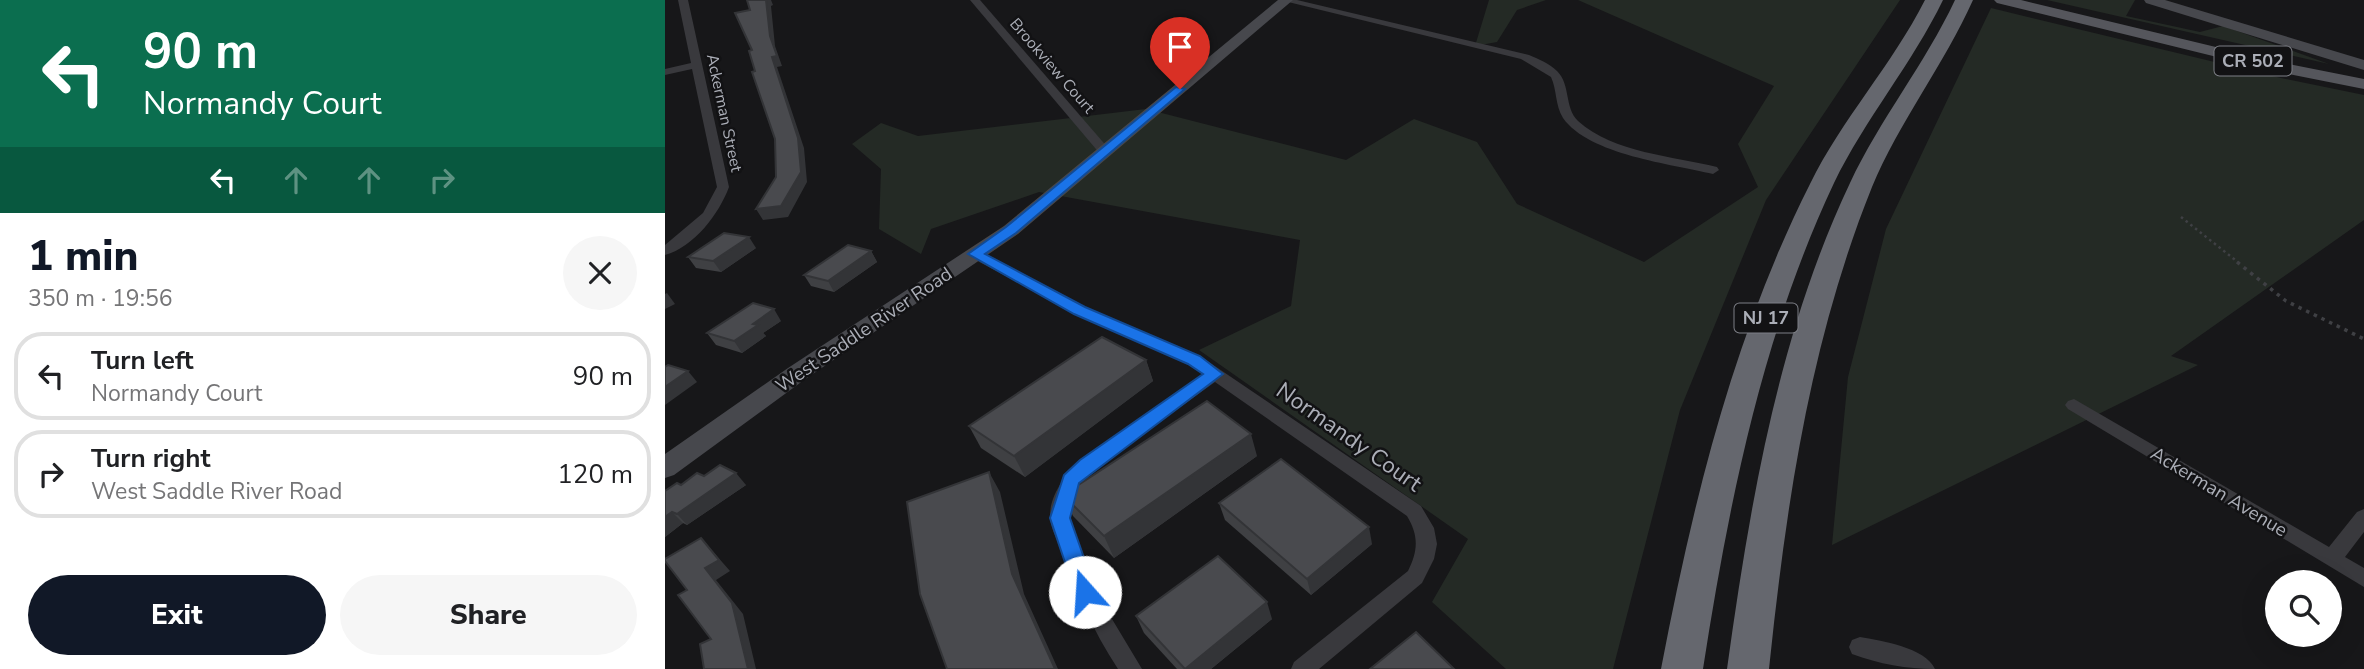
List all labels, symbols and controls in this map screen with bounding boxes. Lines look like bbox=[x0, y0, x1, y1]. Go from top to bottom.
street label: Brookview Court bbox=[1004, 14, 1100, 119]
pin bbox=[1150, 17, 1210, 89]
text: 90 m bbox=[143, 18, 258, 85]
icon: left bbox=[28, 28, 119, 119]
icon: arrive bbox=[1161, 28, 1199, 66]
road number: CR 502 bbox=[2215, 46, 2291, 76]
street label: Ackerman Street bbox=[701, 52, 747, 174]
text: Normandy Court bbox=[143, 82, 381, 125]
icon: left bbox=[204, 161, 242, 199]
icon: ahead bbox=[277, 161, 315, 199]
icon: ahead bbox=[350, 161, 388, 199]
icon: right bbox=[423, 161, 461, 199]
text: 1 min bbox=[28, 228, 138, 285]
button: close bbox=[563, 236, 637, 310]
street label: West Saddle River Road bbox=[771, 261, 957, 399]
text: 350 m · 19:56 bbox=[28, 283, 173, 314]
road number: NJ 17 bbox=[1735, 304, 1797, 332]
text: Turn left bbox=[91, 343, 194, 378]
icon: left bbox=[32, 357, 70, 395]
text: 90 m bbox=[573, 359, 633, 394]
street label: Normandy Court bbox=[1270, 375, 1429, 499]
text: Normandy Court bbox=[91, 378, 262, 409]
text: Turn right bbox=[91, 441, 210, 476]
street label: Ackerman Avenue bbox=[2146, 441, 2292, 543]
icon: right bbox=[32, 455, 70, 493]
text: 120 m bbox=[557, 457, 633, 492]
text: West Saddle River Road bbox=[91, 476, 342, 507]
position arrow bbox=[1048, 555, 1122, 629]
map controls bbox=[2265, 570, 2342, 647]
button: search bbox=[2265, 570, 2342, 647]
button: Exit bbox=[28, 575, 326, 655]
button: Share bbox=[340, 575, 637, 655]

